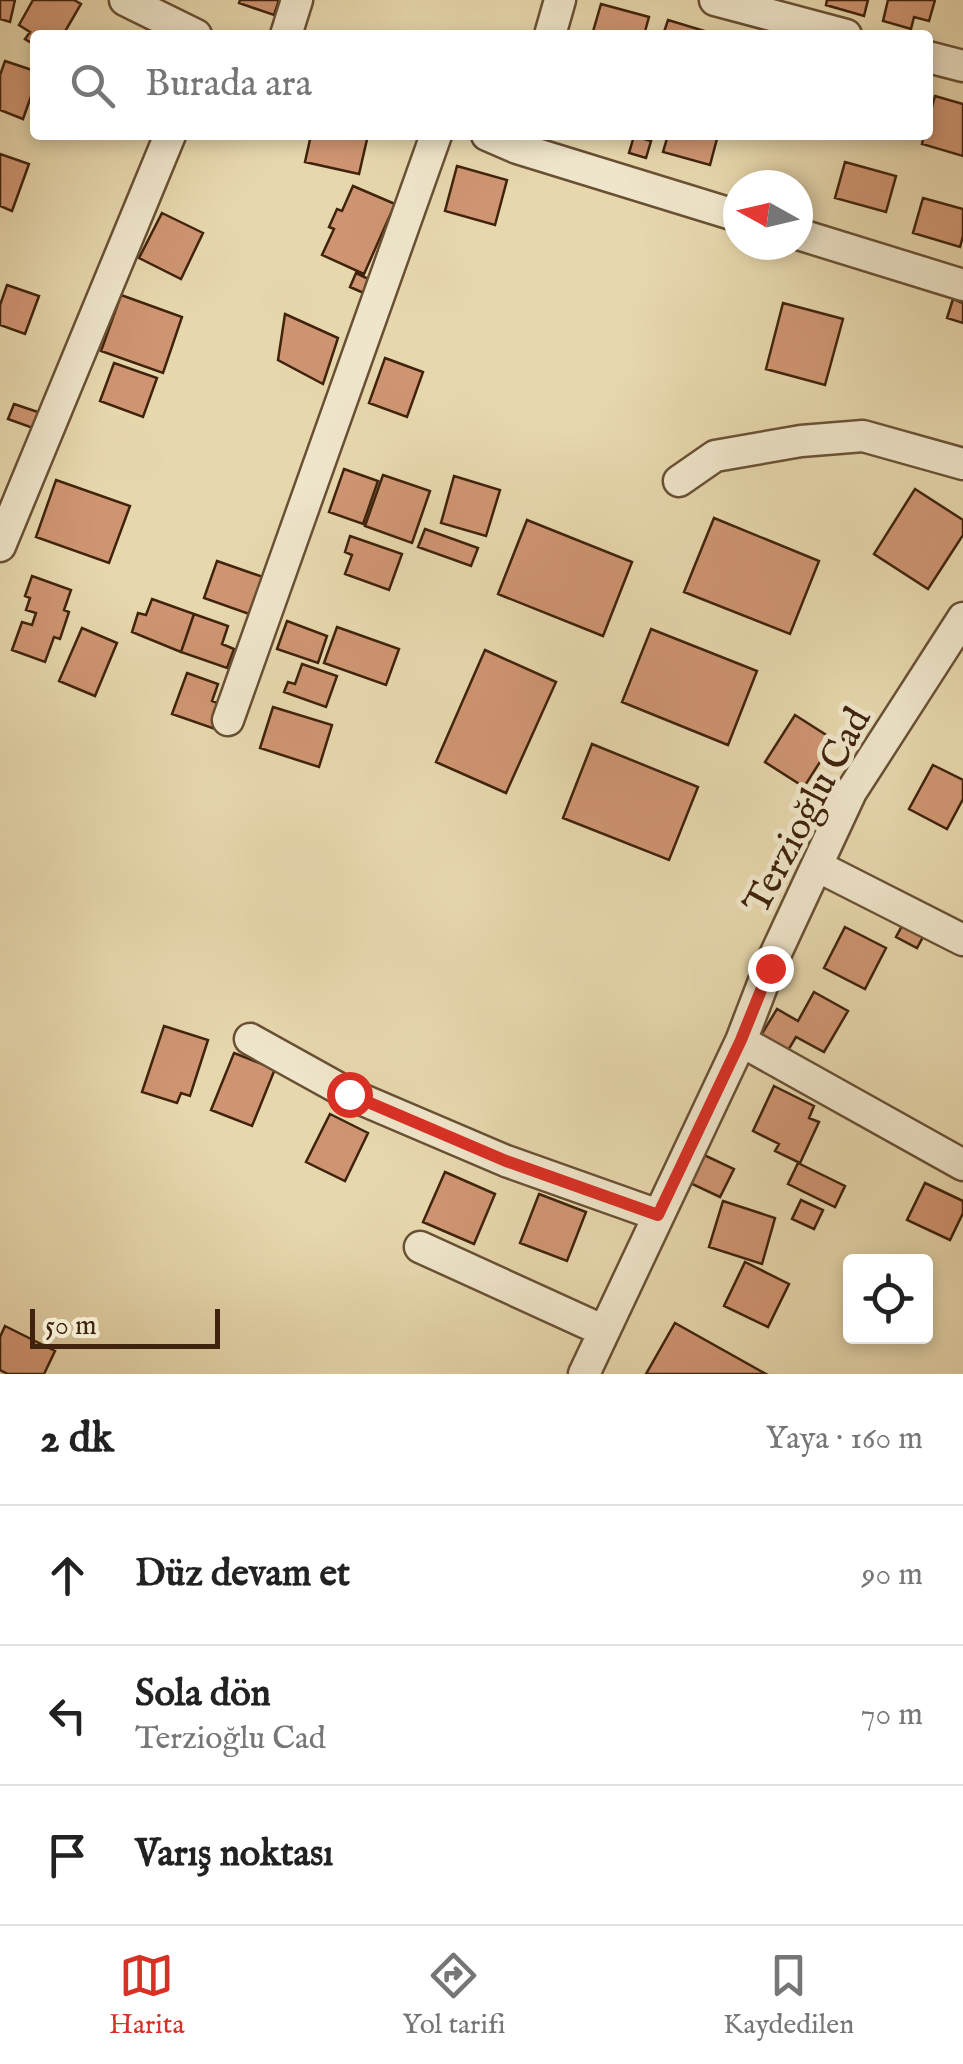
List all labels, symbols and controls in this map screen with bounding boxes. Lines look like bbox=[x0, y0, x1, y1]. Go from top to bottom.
search box bbox=[30, 30, 933, 140]
icon: search bbox=[65, 58, 120, 113]
text: Burada ara bbox=[145, 61, 312, 109]
north arrow bbox=[723, 170, 813, 260]
street label: Terzioğlu Cad bbox=[734, 699, 883, 923]
route end bbox=[748, 946, 794, 992]
route start bbox=[327, 1072, 373, 1118]
map controls bbox=[843, 1254, 933, 1344]
button: locate bbox=[843, 1254, 933, 1344]
scale bar bbox=[30, 1304, 220, 1348]
text: 50 m bbox=[45, 1309, 97, 1344]
text: 2 dk bbox=[40, 1413, 114, 1466]
text: Yaya · 160 m bbox=[765, 1419, 923, 1460]
icon: ahead bbox=[40, 1548, 95, 1603]
text: Düz devam et bbox=[135, 1551, 350, 1599]
text: 90 m bbox=[862, 1555, 923, 1596]
text: Sola dön bbox=[135, 1671, 271, 1719]
icon: left bbox=[40, 1688, 95, 1743]
text: 70 m bbox=[861, 1695, 923, 1736]
text: Terzioğlu Cad bbox=[135, 1719, 326, 1760]
icon: arrive bbox=[40, 1828, 95, 1883]
text: Varış noktası bbox=[135, 1831, 334, 1879]
tab: Harita bbox=[109, 1948, 185, 2043]
tab: Yol tarifi bbox=[402, 1948, 506, 2043]
tab: Kaydedilen bbox=[723, 1948, 854, 2043]

